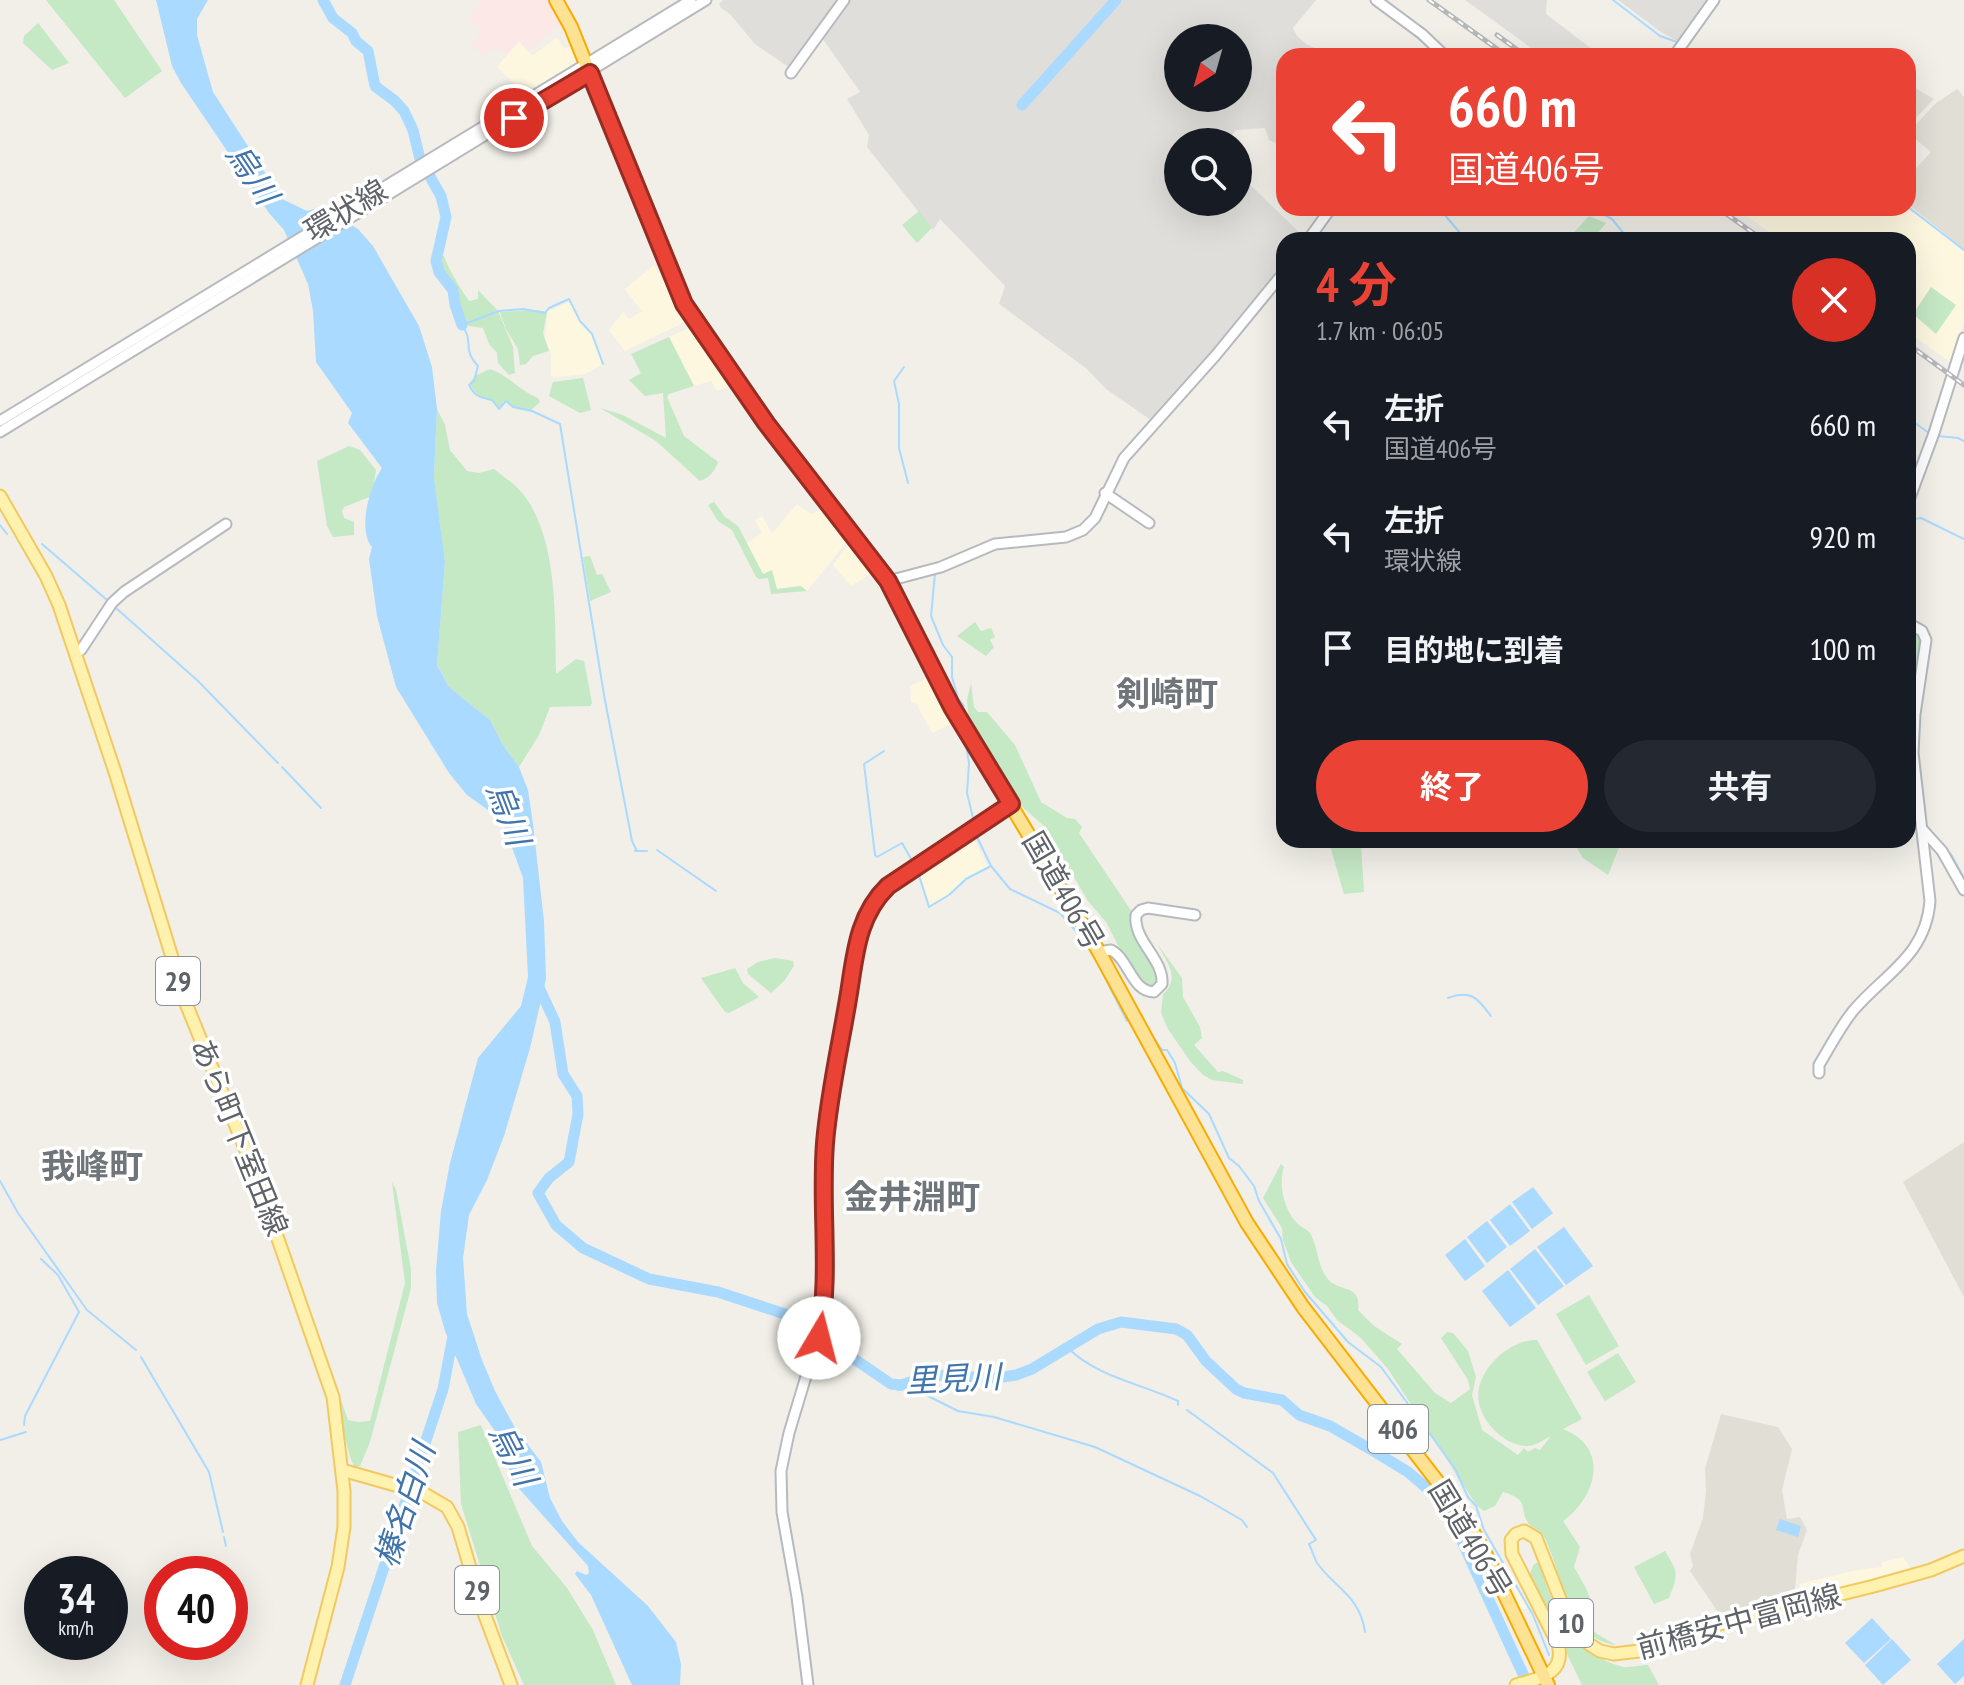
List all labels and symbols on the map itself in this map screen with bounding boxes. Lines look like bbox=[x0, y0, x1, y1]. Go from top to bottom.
north arrow bbox=[1164, 24, 1252, 112]
pin bbox=[480, 84, 548, 152]
water label: 烏川 bbox=[218, 135, 290, 214]
street label: 環状線 bbox=[297, 170, 394, 250]
district label: 剣崎町 bbox=[1116, 671, 1218, 715]
water label: 烏川 bbox=[478, 776, 541, 854]
street label: 国道406号 bbox=[1015, 824, 1114, 957]
road number: 29 bbox=[156, 957, 200, 1005]
street label: あら町下室田線 bbox=[183, 1032, 298, 1241]
district label: 我峰町 bbox=[41, 1143, 143, 1187]
district label: 金井淵町 bbox=[844, 1174, 980, 1218]
position arrow bbox=[777, 1296, 861, 1380]
water label: 里見川 bbox=[904, 1354, 1005, 1401]
road number: 406 bbox=[1368, 1405, 1428, 1453]
water label: 烏川 bbox=[481, 1416, 548, 1495]
water label: 榛名白川 bbox=[364, 1434, 445, 1572]
street label: 国道406号 bbox=[1421, 1472, 1522, 1604]
speed limit sign: 40 bbox=[144, 1556, 248, 1660]
road number: 29 bbox=[455, 1566, 499, 1614]
street label: 前橋安中富岡線 bbox=[1632, 1575, 1845, 1667]
road number: 10 bbox=[1549, 1599, 1593, 1647]

